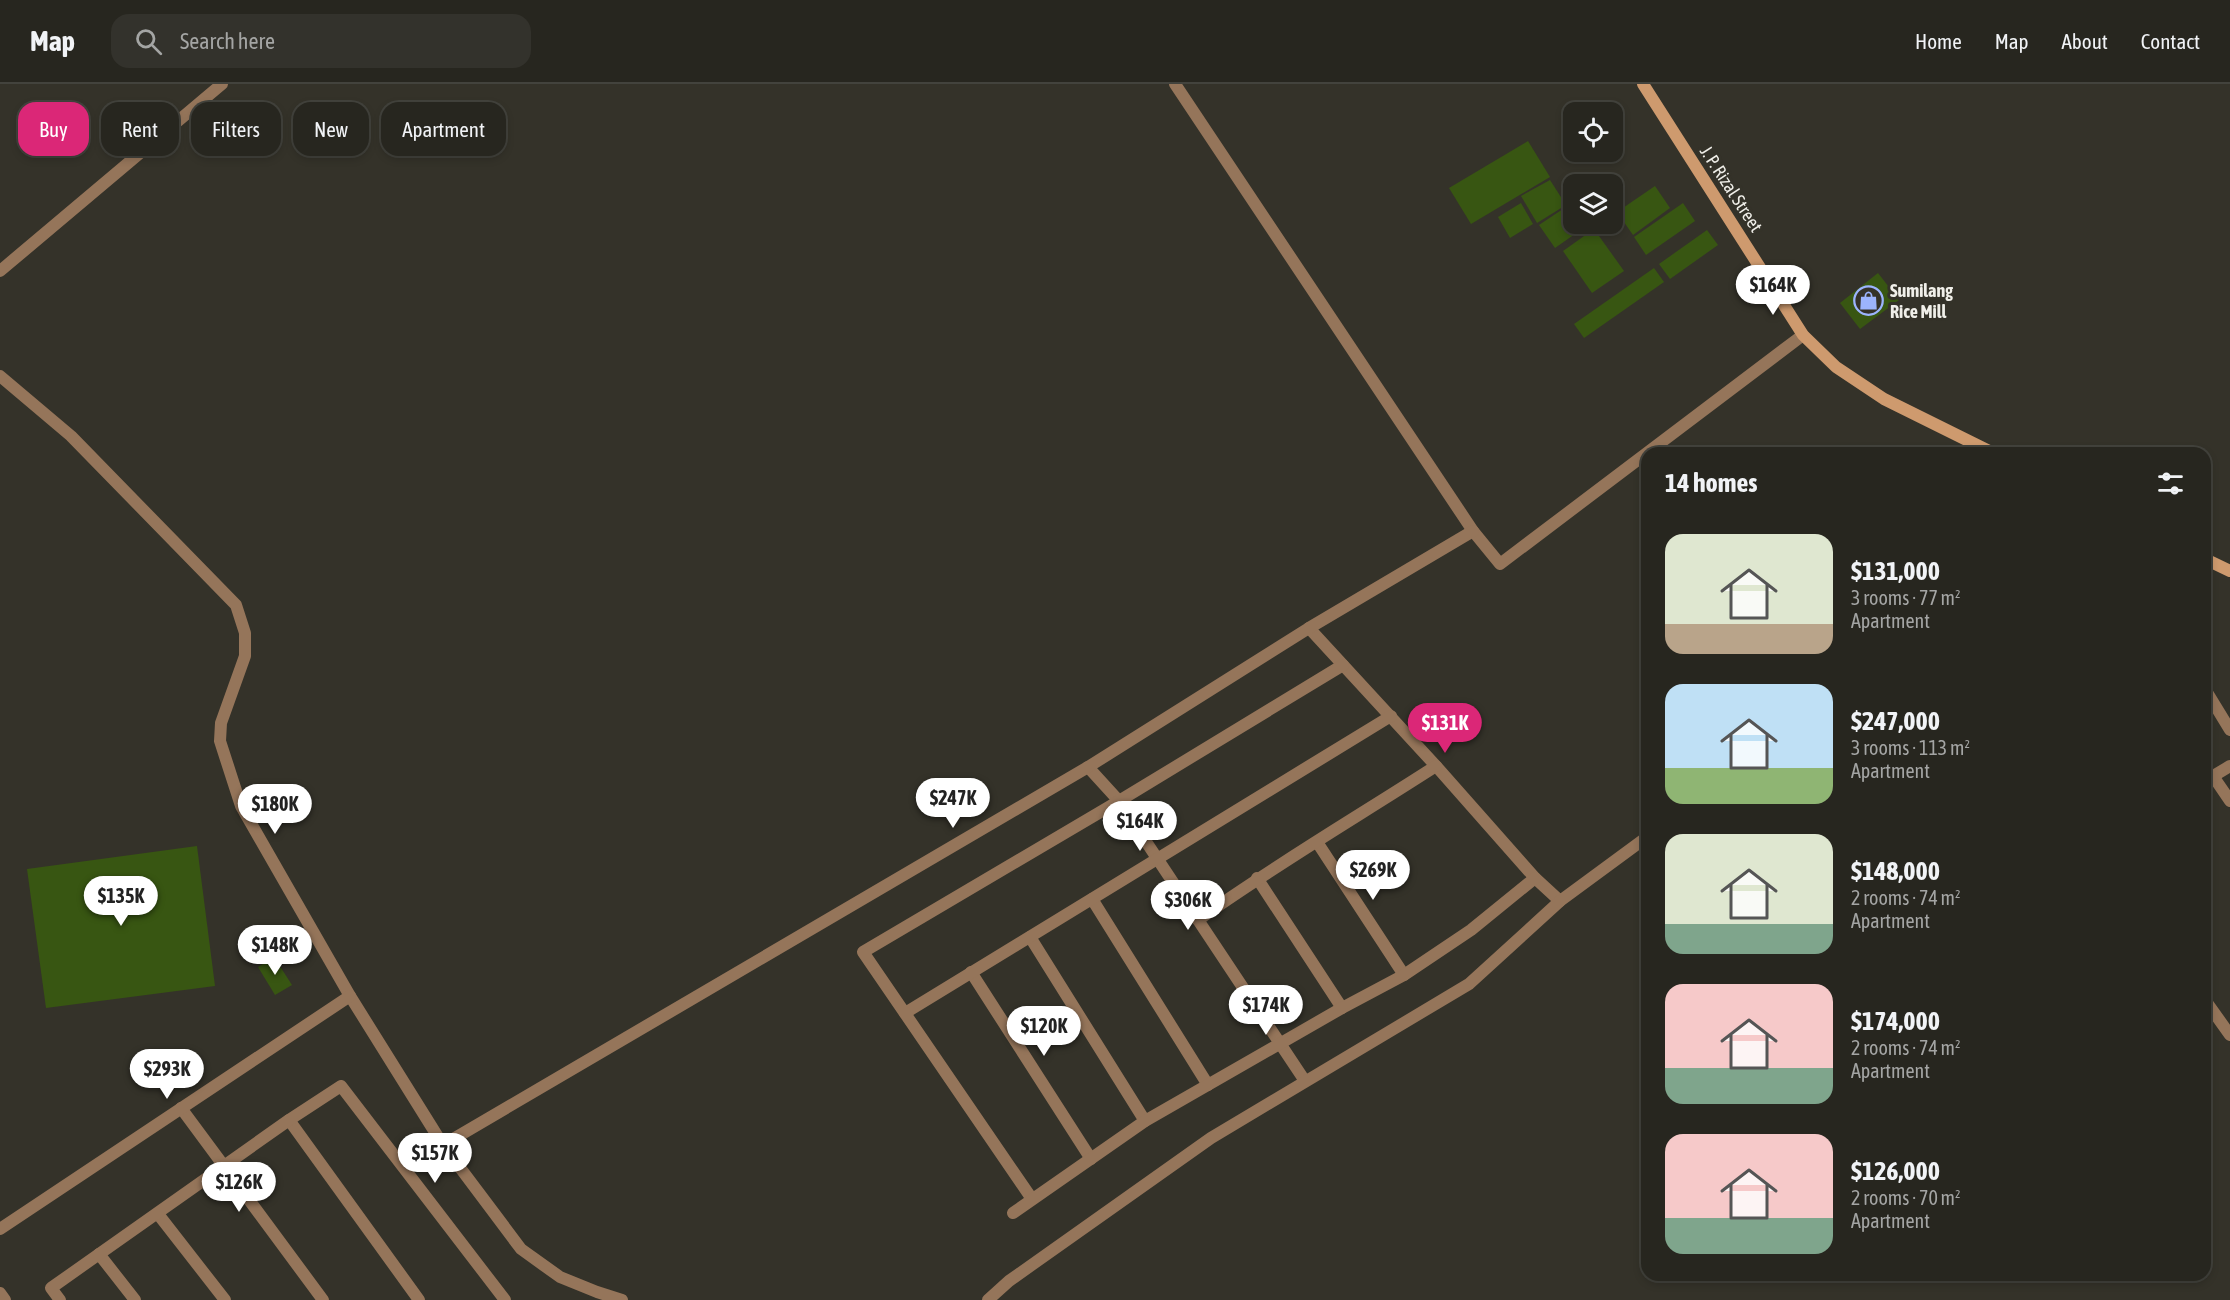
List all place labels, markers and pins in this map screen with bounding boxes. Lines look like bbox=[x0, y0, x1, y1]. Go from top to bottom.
pin: $164K bbox=[1731, 265, 1815, 316]
place label: Sumilang Rice Mill bbox=[1890, 280, 1953, 322]
shop icon: Sumilang Rice Mill bbox=[1853, 285, 1885, 317]
pin: $131K bbox=[1403, 703, 1487, 754]
pin: $247K bbox=[911, 778, 995, 829]
pin: $180K bbox=[233, 784, 317, 835]
pin: $164K bbox=[1098, 801, 1182, 852]
pin: $269K bbox=[1331, 850, 1415, 901]
pin: $135K bbox=[79, 876, 163, 927]
pin: $306K bbox=[1146, 880, 1230, 931]
pin: $148K bbox=[233, 925, 317, 976]
pin: $174K bbox=[1224, 985, 1308, 1036]
pin: $120K bbox=[1002, 1006, 1086, 1057]
pin: $293K bbox=[125, 1049, 209, 1100]
pin: $157K bbox=[393, 1133, 477, 1184]
pin: $126K bbox=[197, 1162, 281, 1213]

